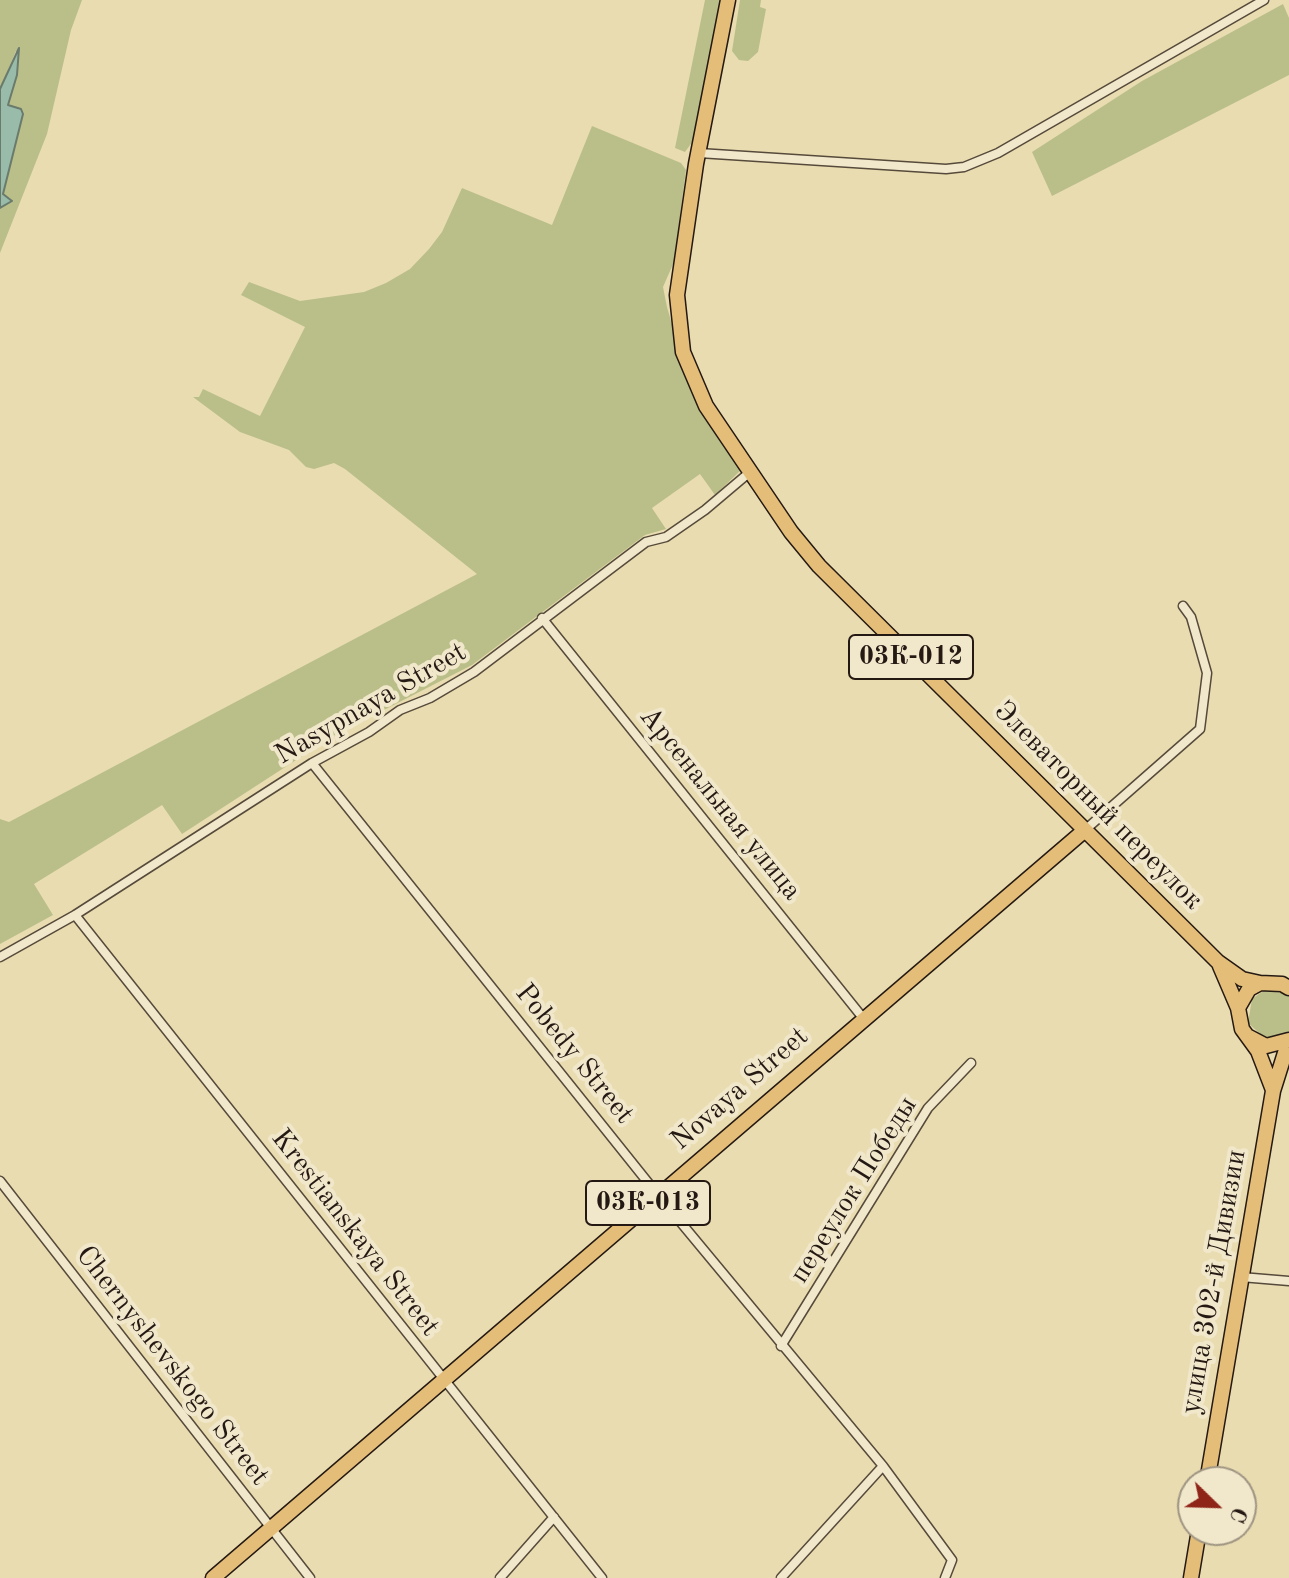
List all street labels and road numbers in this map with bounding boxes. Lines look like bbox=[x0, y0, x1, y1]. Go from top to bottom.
road number: 03К-012 bbox=[849, 635, 973, 679]
street label: Nasypnaya Street bbox=[269, 636, 473, 772]
street label: Элеваторный переулок bbox=[987, 695, 1209, 917]
street label: Арсенальная улица bbox=[632, 701, 808, 907]
street label: Pobedy Street bbox=[507, 977, 641, 1131]
street label: Novaya Street bbox=[664, 1020, 816, 1158]
street label: переулок Победы bbox=[783, 1090, 925, 1290]
street label: Krestianskaya Street bbox=[264, 1123, 446, 1343]
street label: улица 302-й Дивизии bbox=[1174, 1147, 1254, 1417]
road number: 03К-013 bbox=[586, 1181, 710, 1225]
street label: Chernyshevskogo Street bbox=[68, 1239, 276, 1493]

